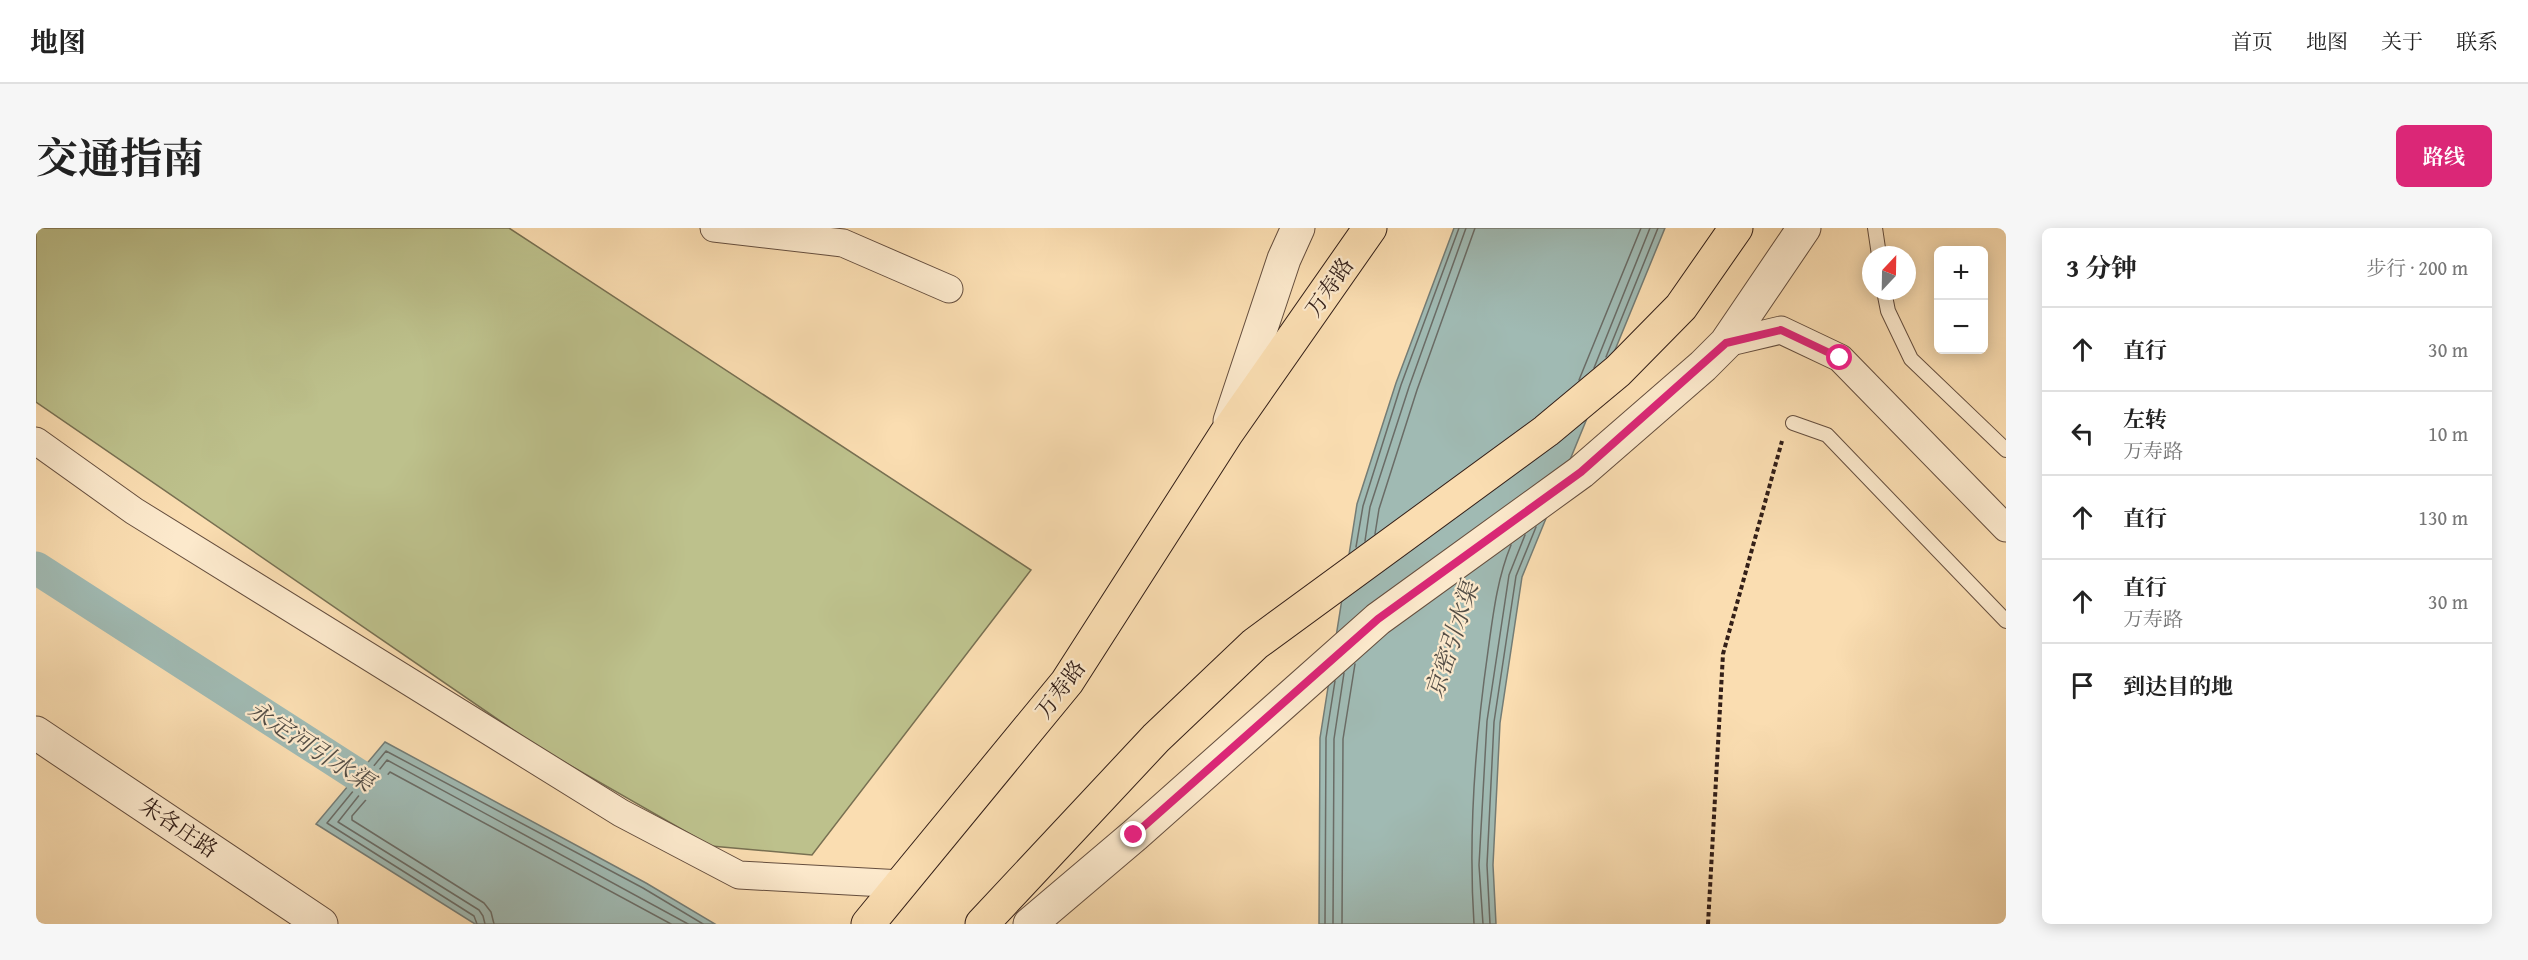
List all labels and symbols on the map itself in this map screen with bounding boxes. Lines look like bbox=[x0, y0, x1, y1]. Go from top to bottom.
north arrow bbox=[1862, 246, 1916, 300]
street label: 万寿路 bbox=[1297, 251, 1361, 323]
route start bbox=[1826, 344, 1852, 370]
water label: 京密引水渠 bbox=[1416, 575, 1488, 702]
street label: 万寿路 bbox=[1027, 653, 1093, 725]
water label: 永定河引水渠 bbox=[241, 692, 384, 801]
street label: 朱各庄路 bbox=[134, 789, 224, 865]
route end bbox=[1120, 821, 1146, 847]

